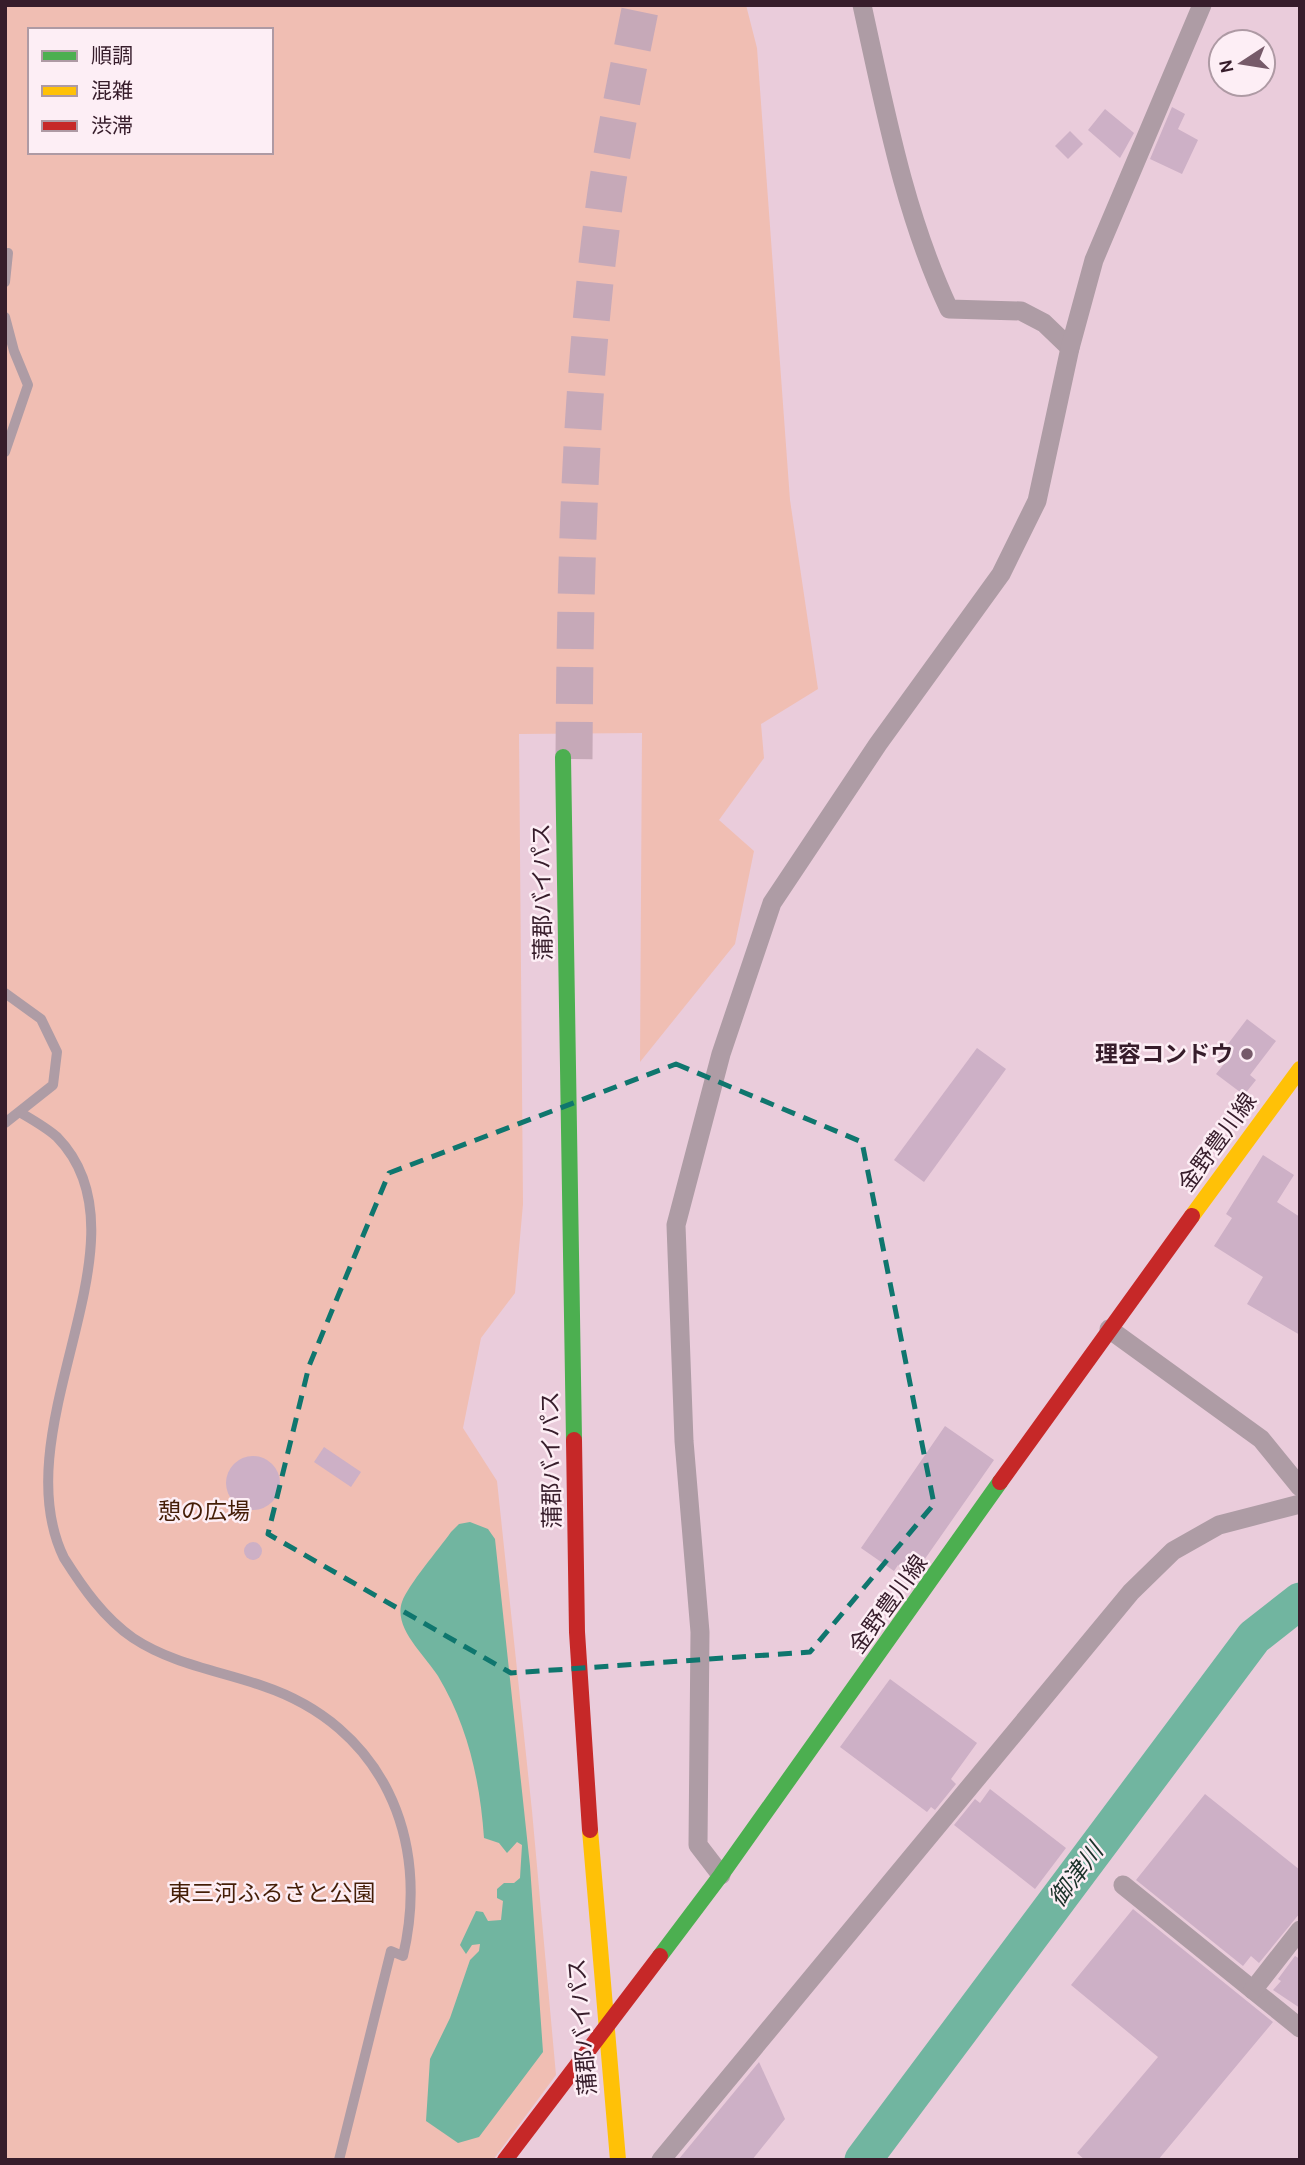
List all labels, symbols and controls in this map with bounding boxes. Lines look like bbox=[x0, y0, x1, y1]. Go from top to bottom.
legend bbox=[28, 28, 273, 154]
north arrow bbox=[1207, 28, 1277, 98]
text: 順調 bbox=[91, 44, 133, 68]
text: N bbox=[1214, 57, 1239, 75]
text: 混雑 bbox=[91, 79, 133, 103]
text: 渋滞 bbox=[91, 114, 133, 138]
street label: 蒲郡バイパス bbox=[528, 823, 557, 961]
place label: 理容コンドウ bbox=[1095, 1041, 1233, 1068]
marker: 理容コンドウ bbox=[1239, 1046, 1255, 1062]
street label: 金野豊川線 bbox=[1173, 1088, 1262, 1197]
street label: 蒲郡バイパス bbox=[537, 1391, 566, 1529]
park label: 憩の広場 bbox=[158, 1498, 250, 1525]
street label: 金野豊川線 bbox=[844, 1550, 933, 1659]
water label: 御津川 bbox=[1043, 1835, 1111, 1912]
park label: 東三河ふるさと公園 bbox=[169, 1880, 376, 1907]
street label: 蒲郡バイパス bbox=[563, 1957, 602, 2097]

